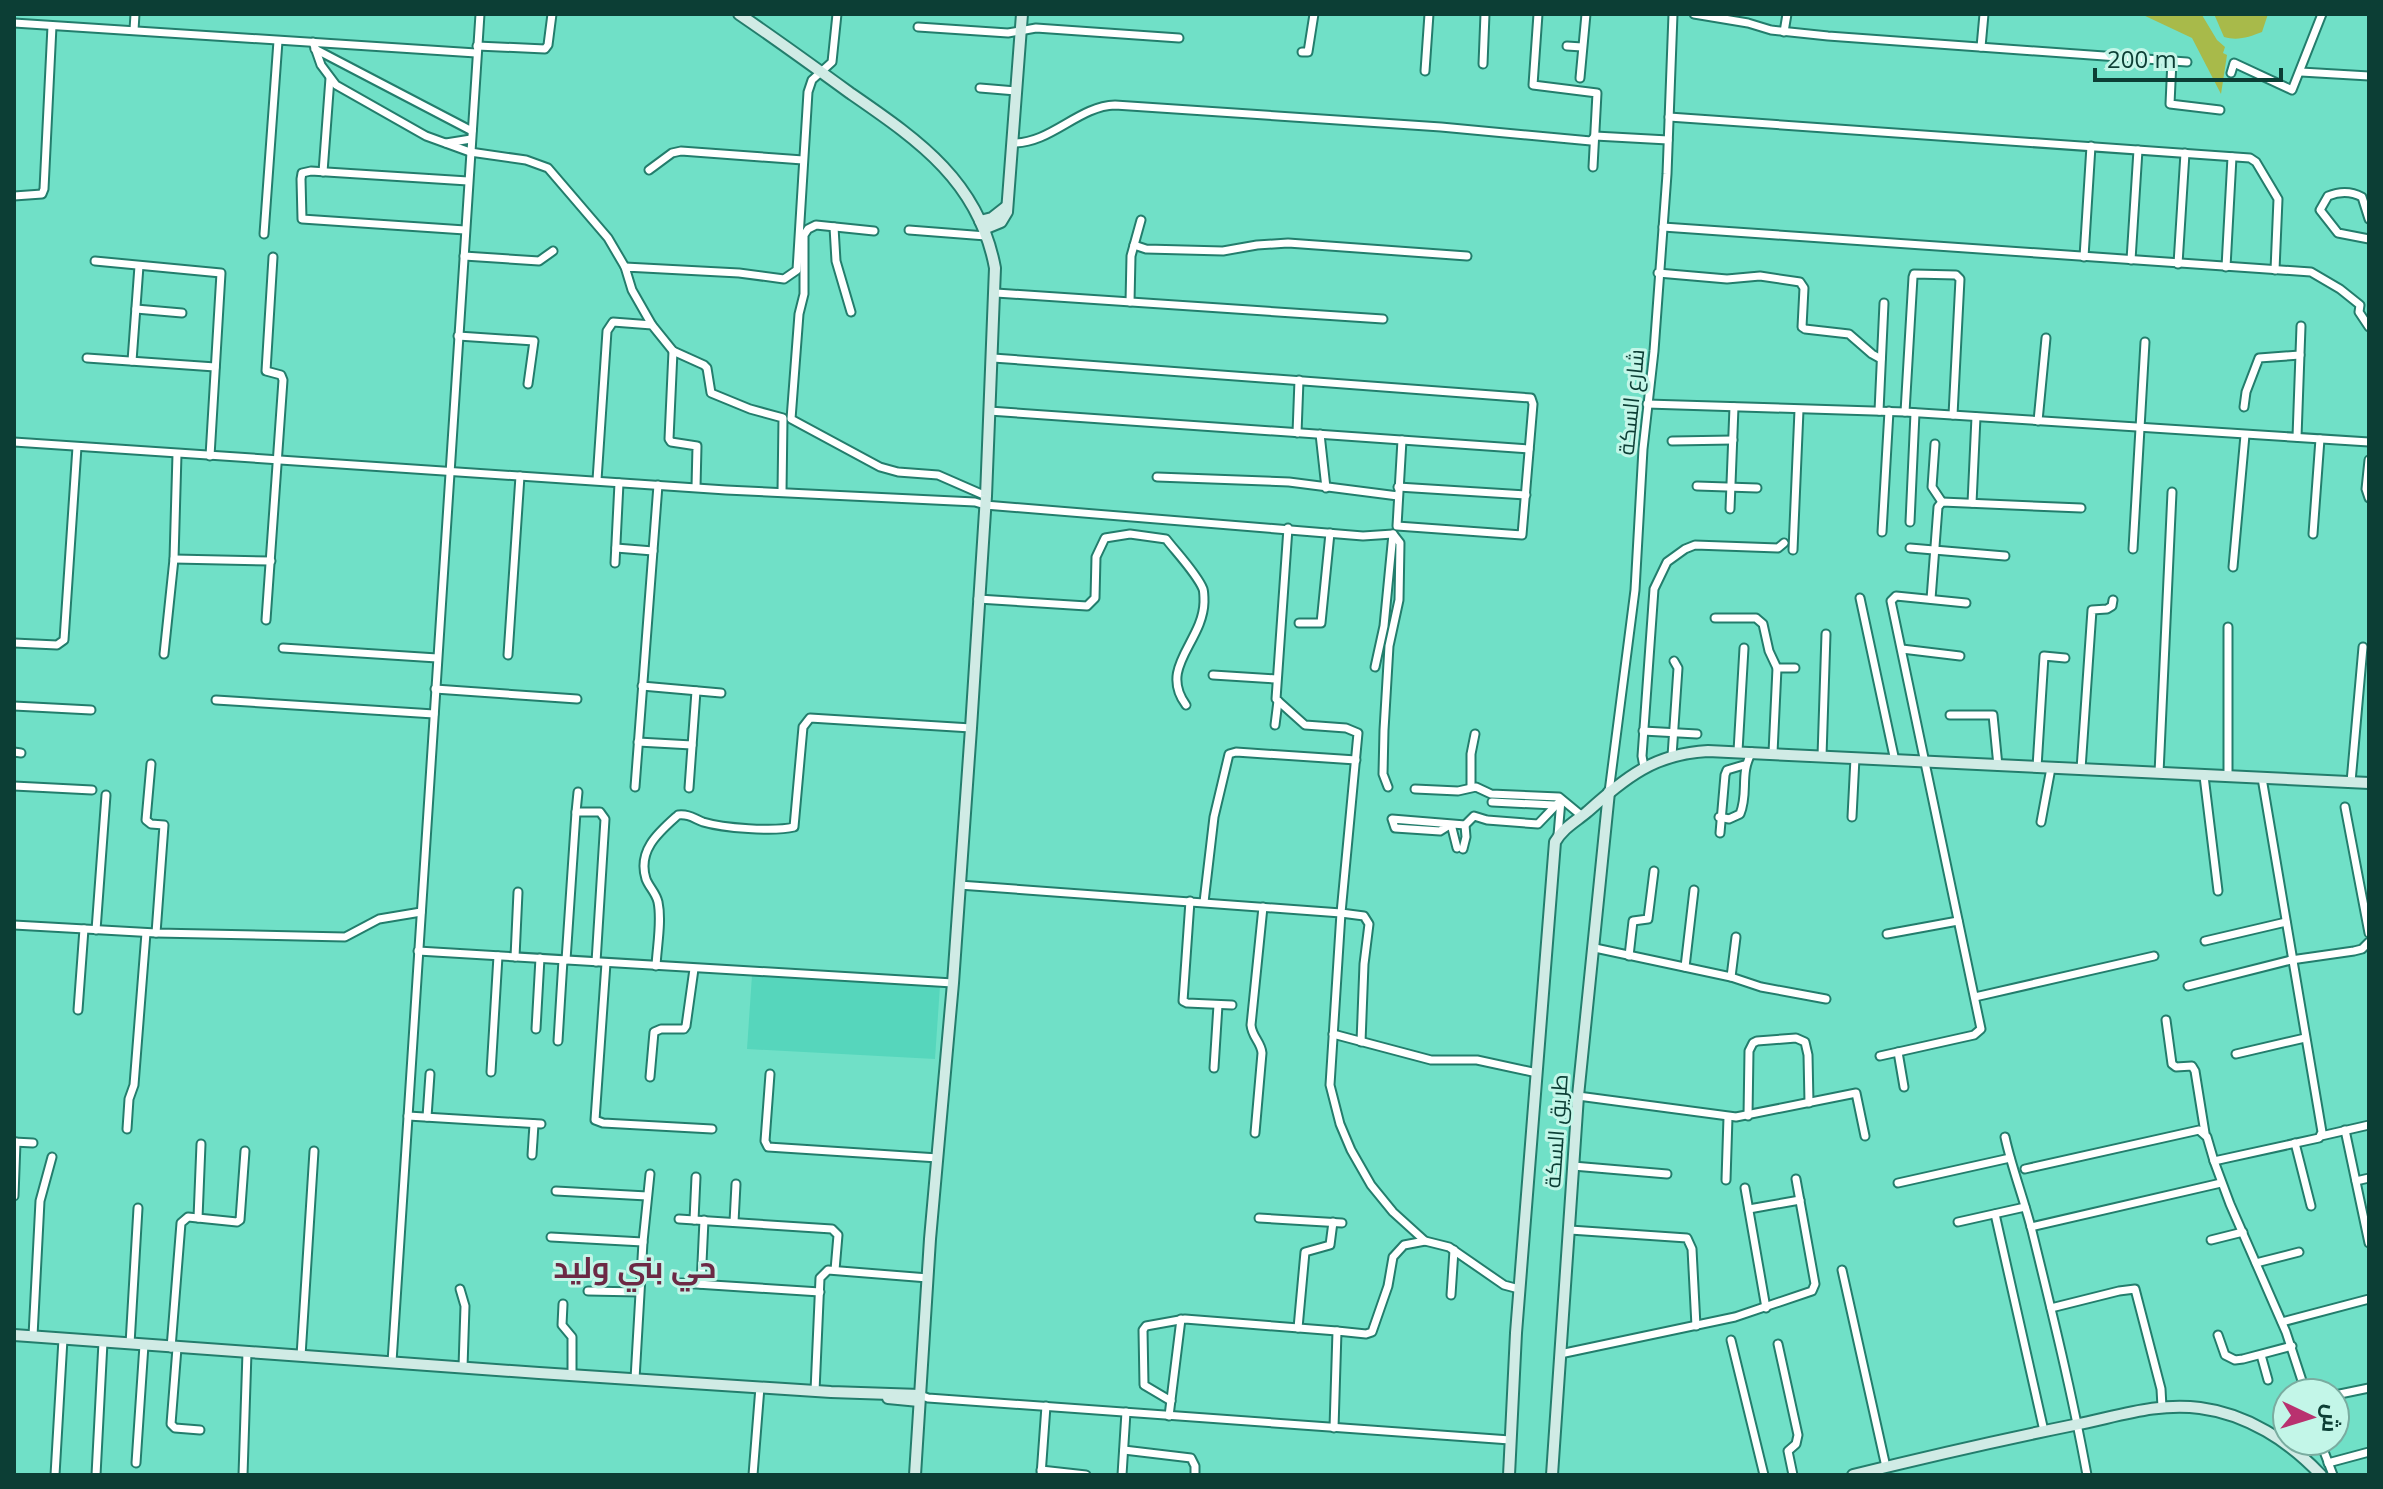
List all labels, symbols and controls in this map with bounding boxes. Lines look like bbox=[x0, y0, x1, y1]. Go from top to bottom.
scale bar bbox=[2095, 32, 2281, 82]
text: 200 m bbox=[2107, 42, 2177, 75]
street label: شارع السكة bbox=[1610, 347, 1651, 456]
street label: طريق السكة bbox=[1536, 1073, 1574, 1189]
district label: حي بني وليد bbox=[554, 1246, 716, 1292]
north arrow bbox=[2271, 1377, 2351, 1457]
text: ش bbox=[2316, 1403, 2348, 1434]

